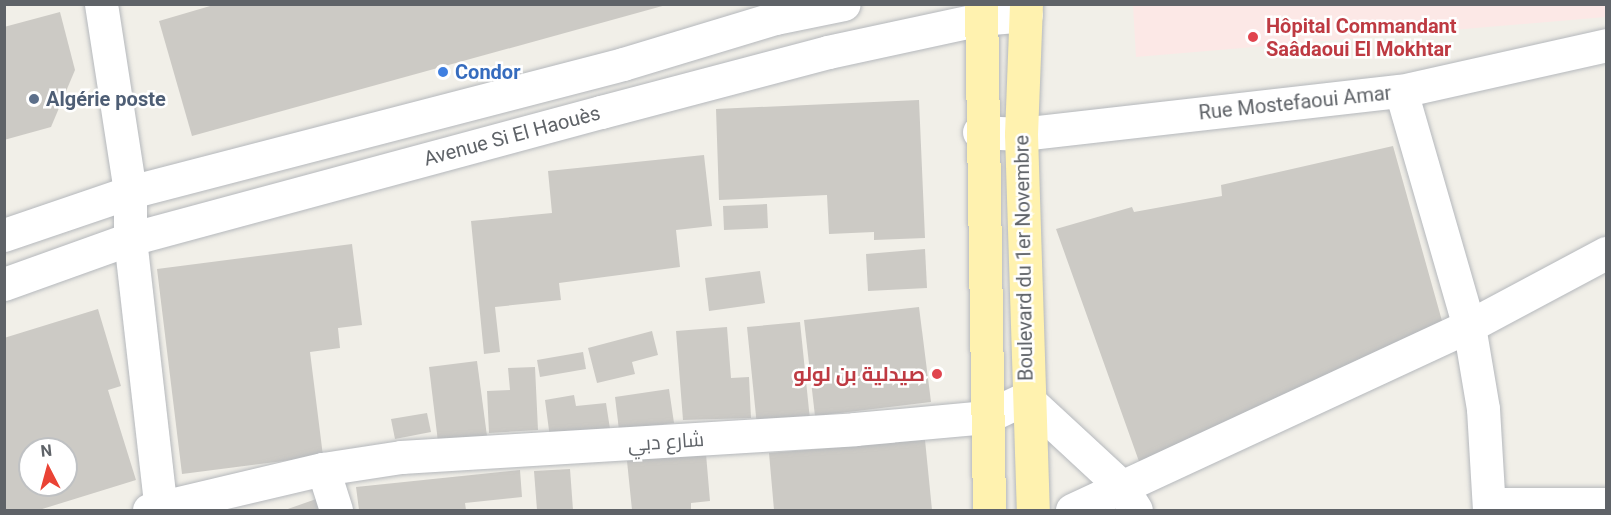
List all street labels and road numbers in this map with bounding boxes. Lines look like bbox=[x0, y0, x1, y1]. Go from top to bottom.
street label: Rue Mostefaoui Amar bbox=[1197, 81, 1393, 125]
street label: Avenue Si El Haouès bbox=[421, 101, 603, 171]
street label: Boulevard du 1er Novembre bbox=[1010, 135, 1038, 381]
street label: شارع دبي bbox=[627, 427, 705, 457]

